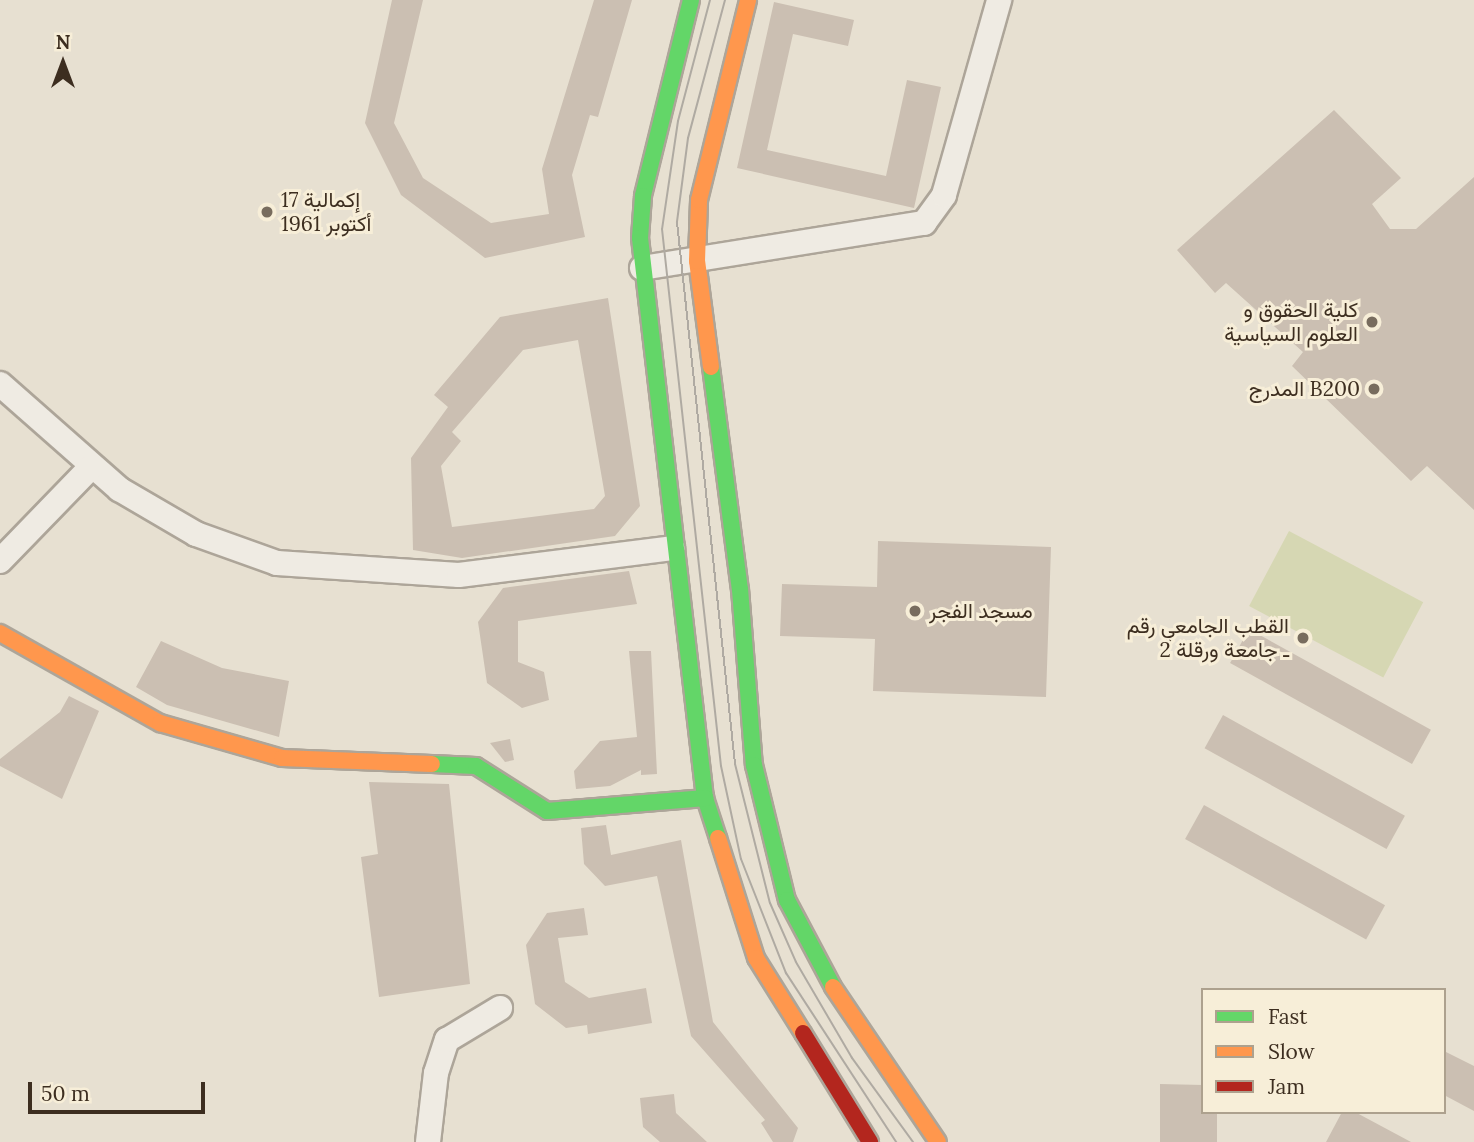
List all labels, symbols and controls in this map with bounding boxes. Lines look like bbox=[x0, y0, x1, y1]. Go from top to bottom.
north arrow bbox=[28, 28, 98, 98]
text: N bbox=[56, 30, 70, 54]
place label: إكمالية 17 أكتوبر 1961 bbox=[281, 187, 371, 237]
marker: إكمالية 17 أكتوبر 1961 bbox=[259, 204, 275, 220]
place label: كلية الحقوق و العلوم السياسية bbox=[1224, 297, 1358, 347]
marker: كلية الحقوق و العلوم السياسية bbox=[1364, 314, 1380, 330]
place label: المدرج B200 bbox=[1249, 376, 1360, 402]
marker: المدرج B200 bbox=[1366, 381, 1382, 397]
place label: مسجد الفجر bbox=[929, 598, 1033, 624]
marker: مسجد الفجر bbox=[907, 603, 923, 619]
place label: القطب الجامعي رقم 2 ـ جامعة ورقلة bbox=[1127, 613, 1289, 663]
marker: القطب الجامعي رقم 2 ـ جامعة ورقلة bbox=[1295, 630, 1311, 646]
legend bbox=[1201, 988, 1446, 1114]
text: Fast bbox=[1268, 1003, 1307, 1030]
text: Slow bbox=[1268, 1038, 1315, 1065]
scale bar bbox=[32, 1068, 208, 1112]
text: Jam bbox=[1268, 1073, 1305, 1100]
text: 50 m bbox=[41, 1080, 90, 1107]

